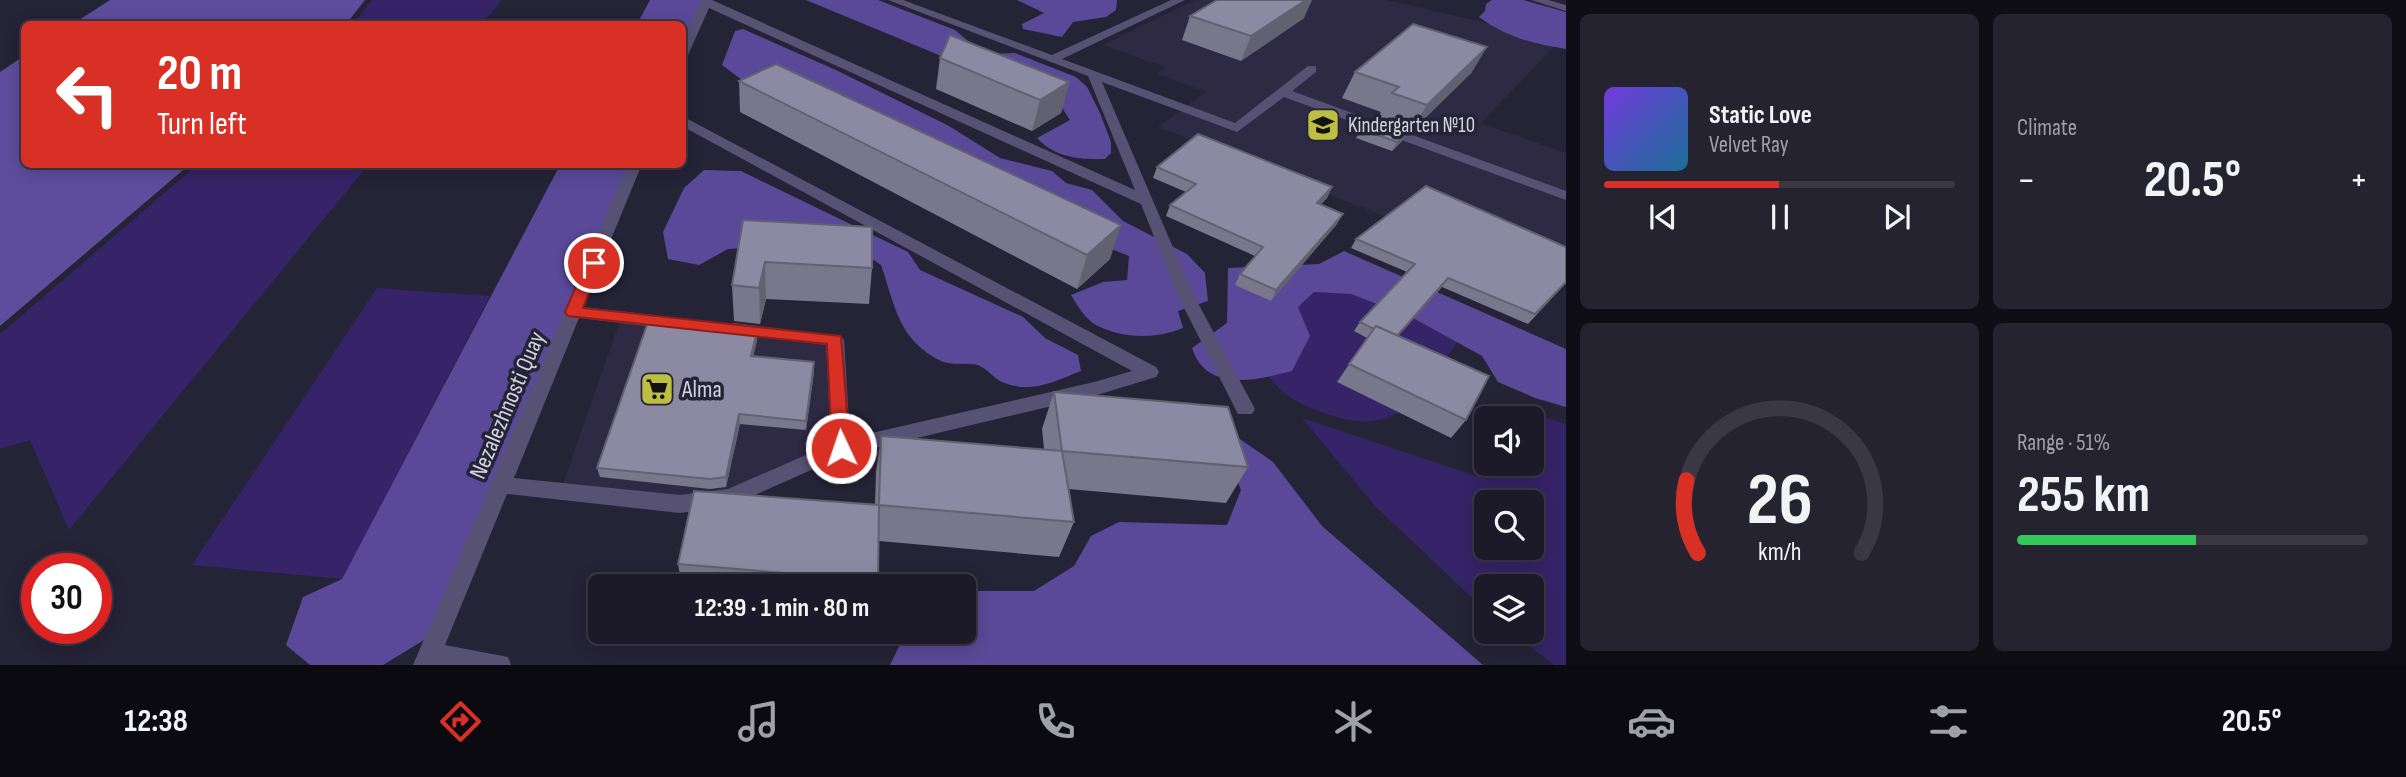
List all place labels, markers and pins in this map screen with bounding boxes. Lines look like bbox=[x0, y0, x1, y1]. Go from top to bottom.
school or university icon: Kindergarten №10 bbox=[1304, 106, 1342, 144]
place label: Kindergarten №10 bbox=[1348, 113, 1475, 138]
pin bbox=[564, 233, 624, 293]
supermarket icon: Alma bbox=[638, 370, 676, 408]
place label: Alma bbox=[681, 375, 722, 404]

